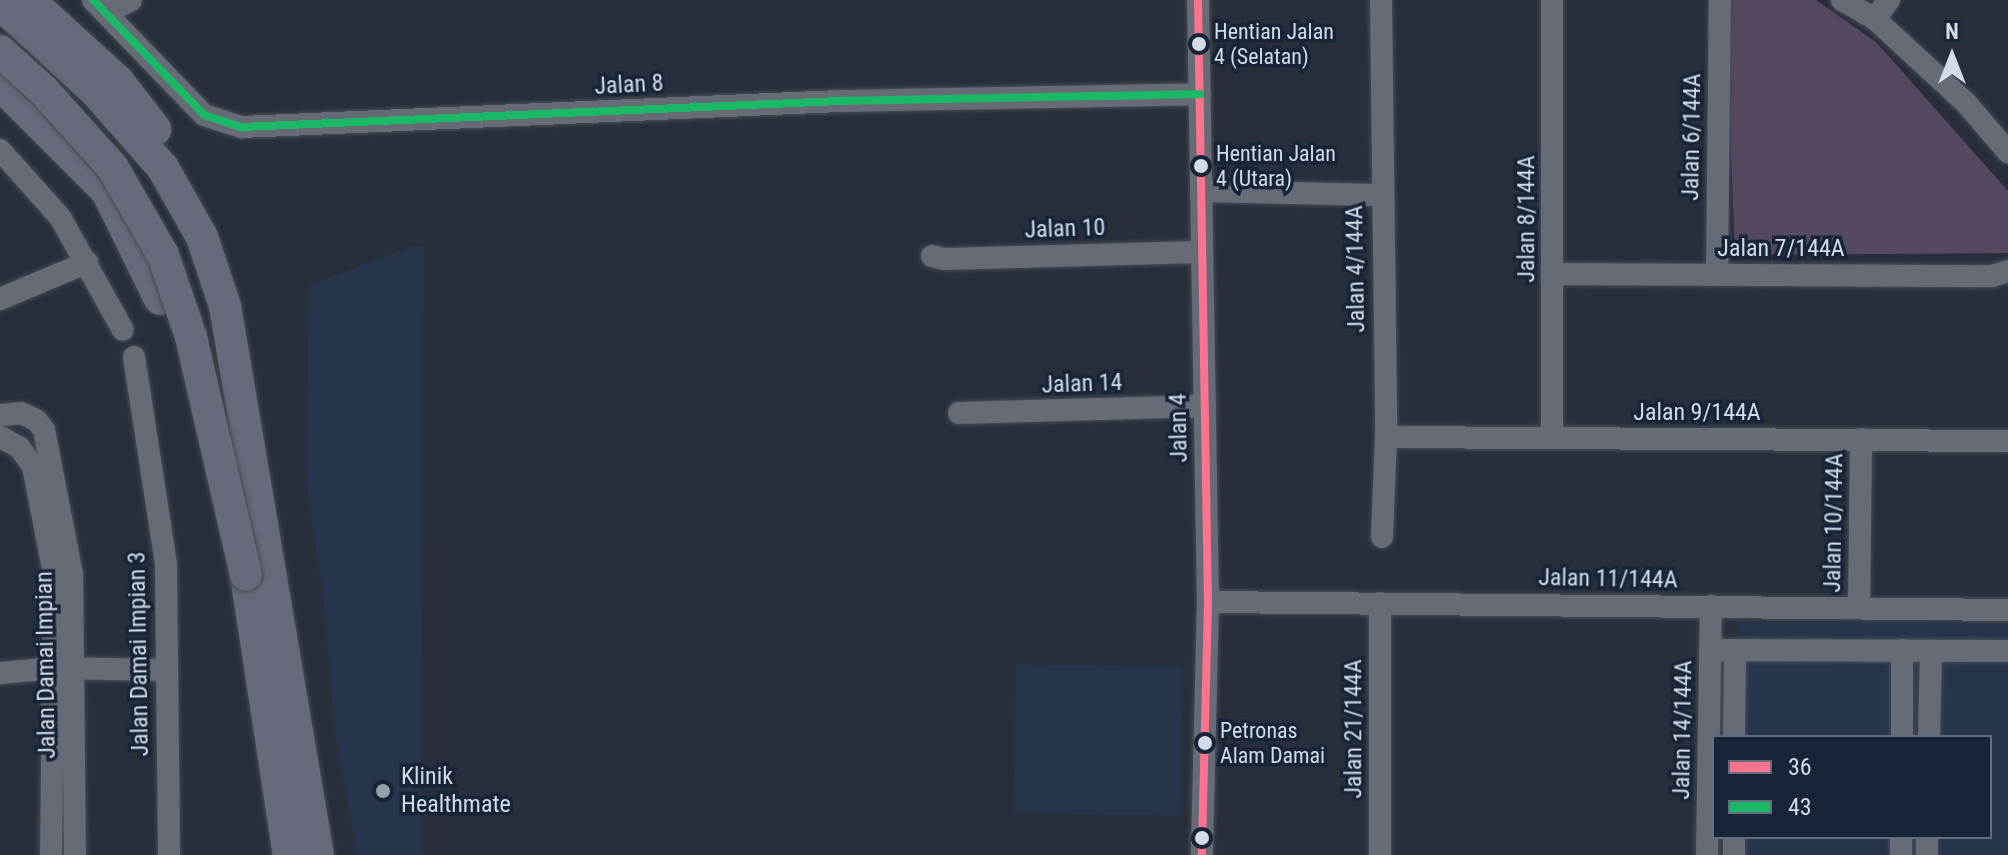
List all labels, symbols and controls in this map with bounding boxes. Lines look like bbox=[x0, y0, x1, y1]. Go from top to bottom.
north arrow bbox=[1912, 16, 1992, 96]
place label: Hentian Jalan 4 (Selatan) bbox=[1214, 18, 1334, 70]
text: N bbox=[1945, 19, 1959, 44]
marker: Hentian Jalan 4 (Selatan) bbox=[1191, 36, 1207, 52]
street label: Jalan 8 bbox=[594, 69, 664, 101]
street label: Jalan 6/144A bbox=[1676, 73, 1708, 201]
place label: Hentian Jalan 4 (Utara) bbox=[1216, 140, 1336, 192]
street label: Jalan 8/144A bbox=[1513, 155, 1541, 283]
marker: Hentian Jalan 4 (Utara) bbox=[1193, 158, 1209, 174]
street label: Jalan 4/144A bbox=[1340, 205, 1372, 333]
street label: Jalan 10 bbox=[1024, 213, 1106, 245]
street label: Jalan 7/144A bbox=[1717, 235, 1845, 263]
street label: Jalan 14 bbox=[1041, 368, 1123, 400]
street label: Jalan 4 bbox=[1164, 393, 1194, 463]
street label: Jalan 9/144A bbox=[1633, 399, 1761, 427]
street label: Jalan 10/144A bbox=[1818, 453, 1850, 593]
street label: Jalan Damai Impian 3 bbox=[123, 551, 155, 757]
street label: Jalan 11/144A bbox=[1538, 563, 1678, 595]
street label: Jalan Damai Impian bbox=[30, 571, 62, 759]
street label: Jalan 21/144A bbox=[1340, 659, 1368, 799]
street label: Jalan 14/144A bbox=[1667, 660, 1699, 800]
place label: Petronas Alam Damai bbox=[1220, 717, 1325, 768]
marker: Petronas Alam Damai bbox=[1197, 735, 1213, 751]
legend bbox=[1712, 735, 1992, 839]
text: 36 bbox=[1788, 753, 1812, 781]
place label: Klinik Healthmate bbox=[401, 763, 511, 819]
marker: Klinik Healthmate bbox=[372, 780, 394, 802]
text: 43 bbox=[1788, 793, 1812, 821]
unlabelled marker bbox=[1194, 830, 1210, 846]

